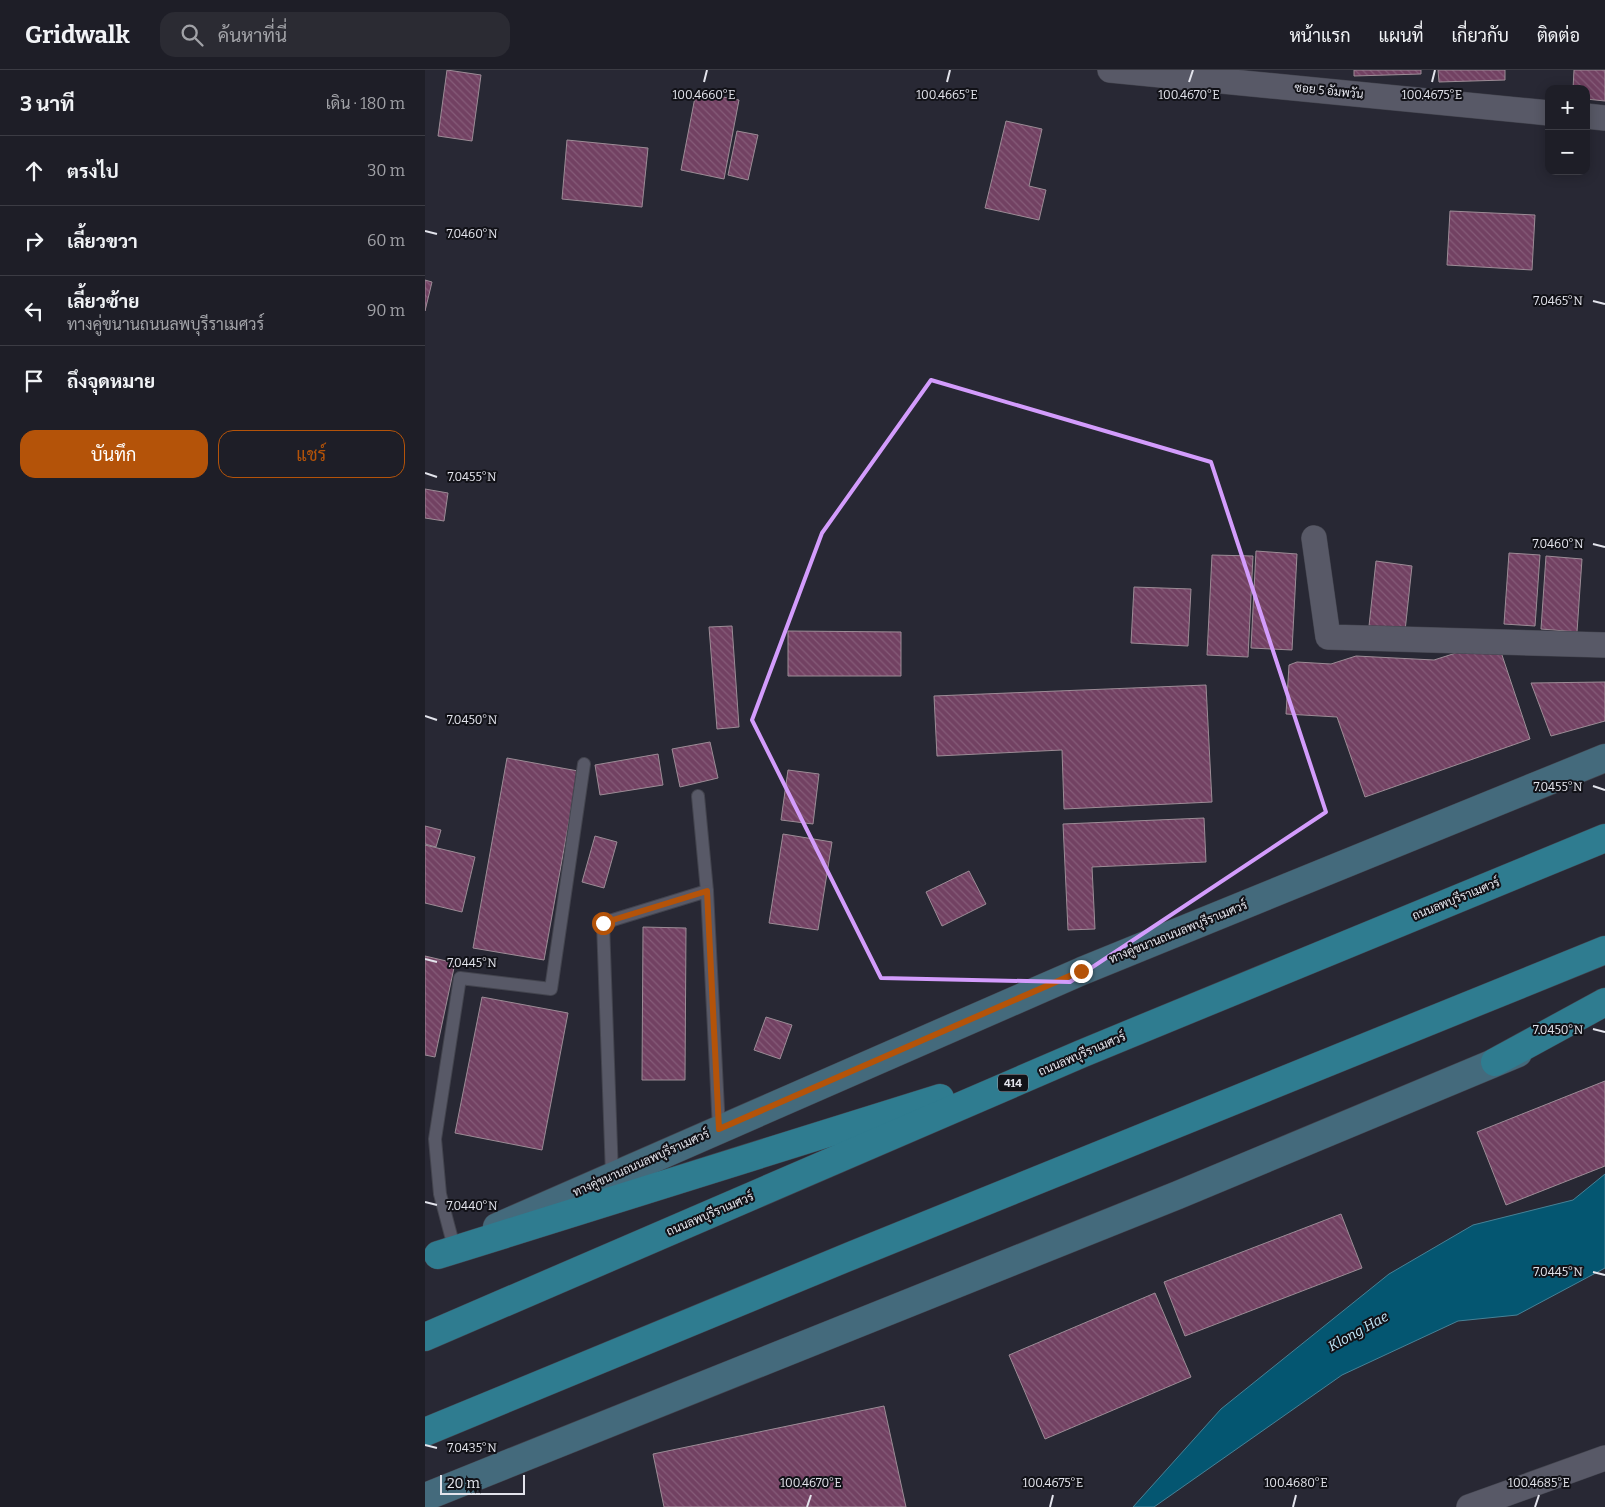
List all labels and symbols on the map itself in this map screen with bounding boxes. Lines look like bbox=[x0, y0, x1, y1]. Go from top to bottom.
street label: ซอย 5 อัมพวัน bbox=[1294, 80, 1365, 102]
text: 100.4660°E bbox=[672, 88, 736, 102]
text: 100.4665°E bbox=[916, 88, 978, 102]
text: 100.4670°E bbox=[1158, 88, 1220, 102]
text: 100.4675°E bbox=[1402, 88, 1462, 102]
text: 7.0460°N bbox=[447, 227, 498, 241]
text: 7.0465°N bbox=[1533, 294, 1583, 308]
text: 7.0455°N bbox=[448, 470, 497, 484]
text: 7.0460°N bbox=[1533, 537, 1584, 551]
text: 7.0450°N bbox=[447, 713, 498, 727]
text: 7.0455°N bbox=[1534, 780, 1583, 794]
street label: ถนนลพบุรีราเมศวร์ bbox=[1410, 874, 1503, 925]
street label: ทางคู่ขนานถนนลพบุรีราเมศวร์ bbox=[1106, 897, 1250, 968]
route start bbox=[592, 912, 615, 935]
text: 7.0445°N bbox=[447, 956, 497, 970]
route end bbox=[1070, 960, 1093, 983]
text: 7.0450°N bbox=[1533, 1023, 1584, 1037]
street label: ถนนลพบุรีราเมศวร์ bbox=[1036, 1028, 1129, 1081]
road number: 414 bbox=[998, 1074, 1028, 1091]
street label: ทางคู่ขนานถนนลพบุรีราเมศวร์ bbox=[570, 1126, 712, 1201]
street label: ถนนลพบุรีราเมศวร์ bbox=[664, 1188, 757, 1241]
text: 7.0440°N bbox=[447, 1199, 498, 1213]
text: 7.0445°N bbox=[1533, 1265, 1583, 1279]
water label: Klong Hae bbox=[1325, 1308, 1391, 1355]
text: 7.0435°N bbox=[447, 1441, 497, 1455]
scale bar bbox=[440, 1472, 525, 1495]
text: 100.4670°E bbox=[780, 1476, 842, 1490]
text: 100.4675°E bbox=[1023, 1476, 1083, 1490]
text: 100.4680°E bbox=[1264, 1476, 1328, 1490]
text: 100.4685°E bbox=[1508, 1476, 1570, 1490]

